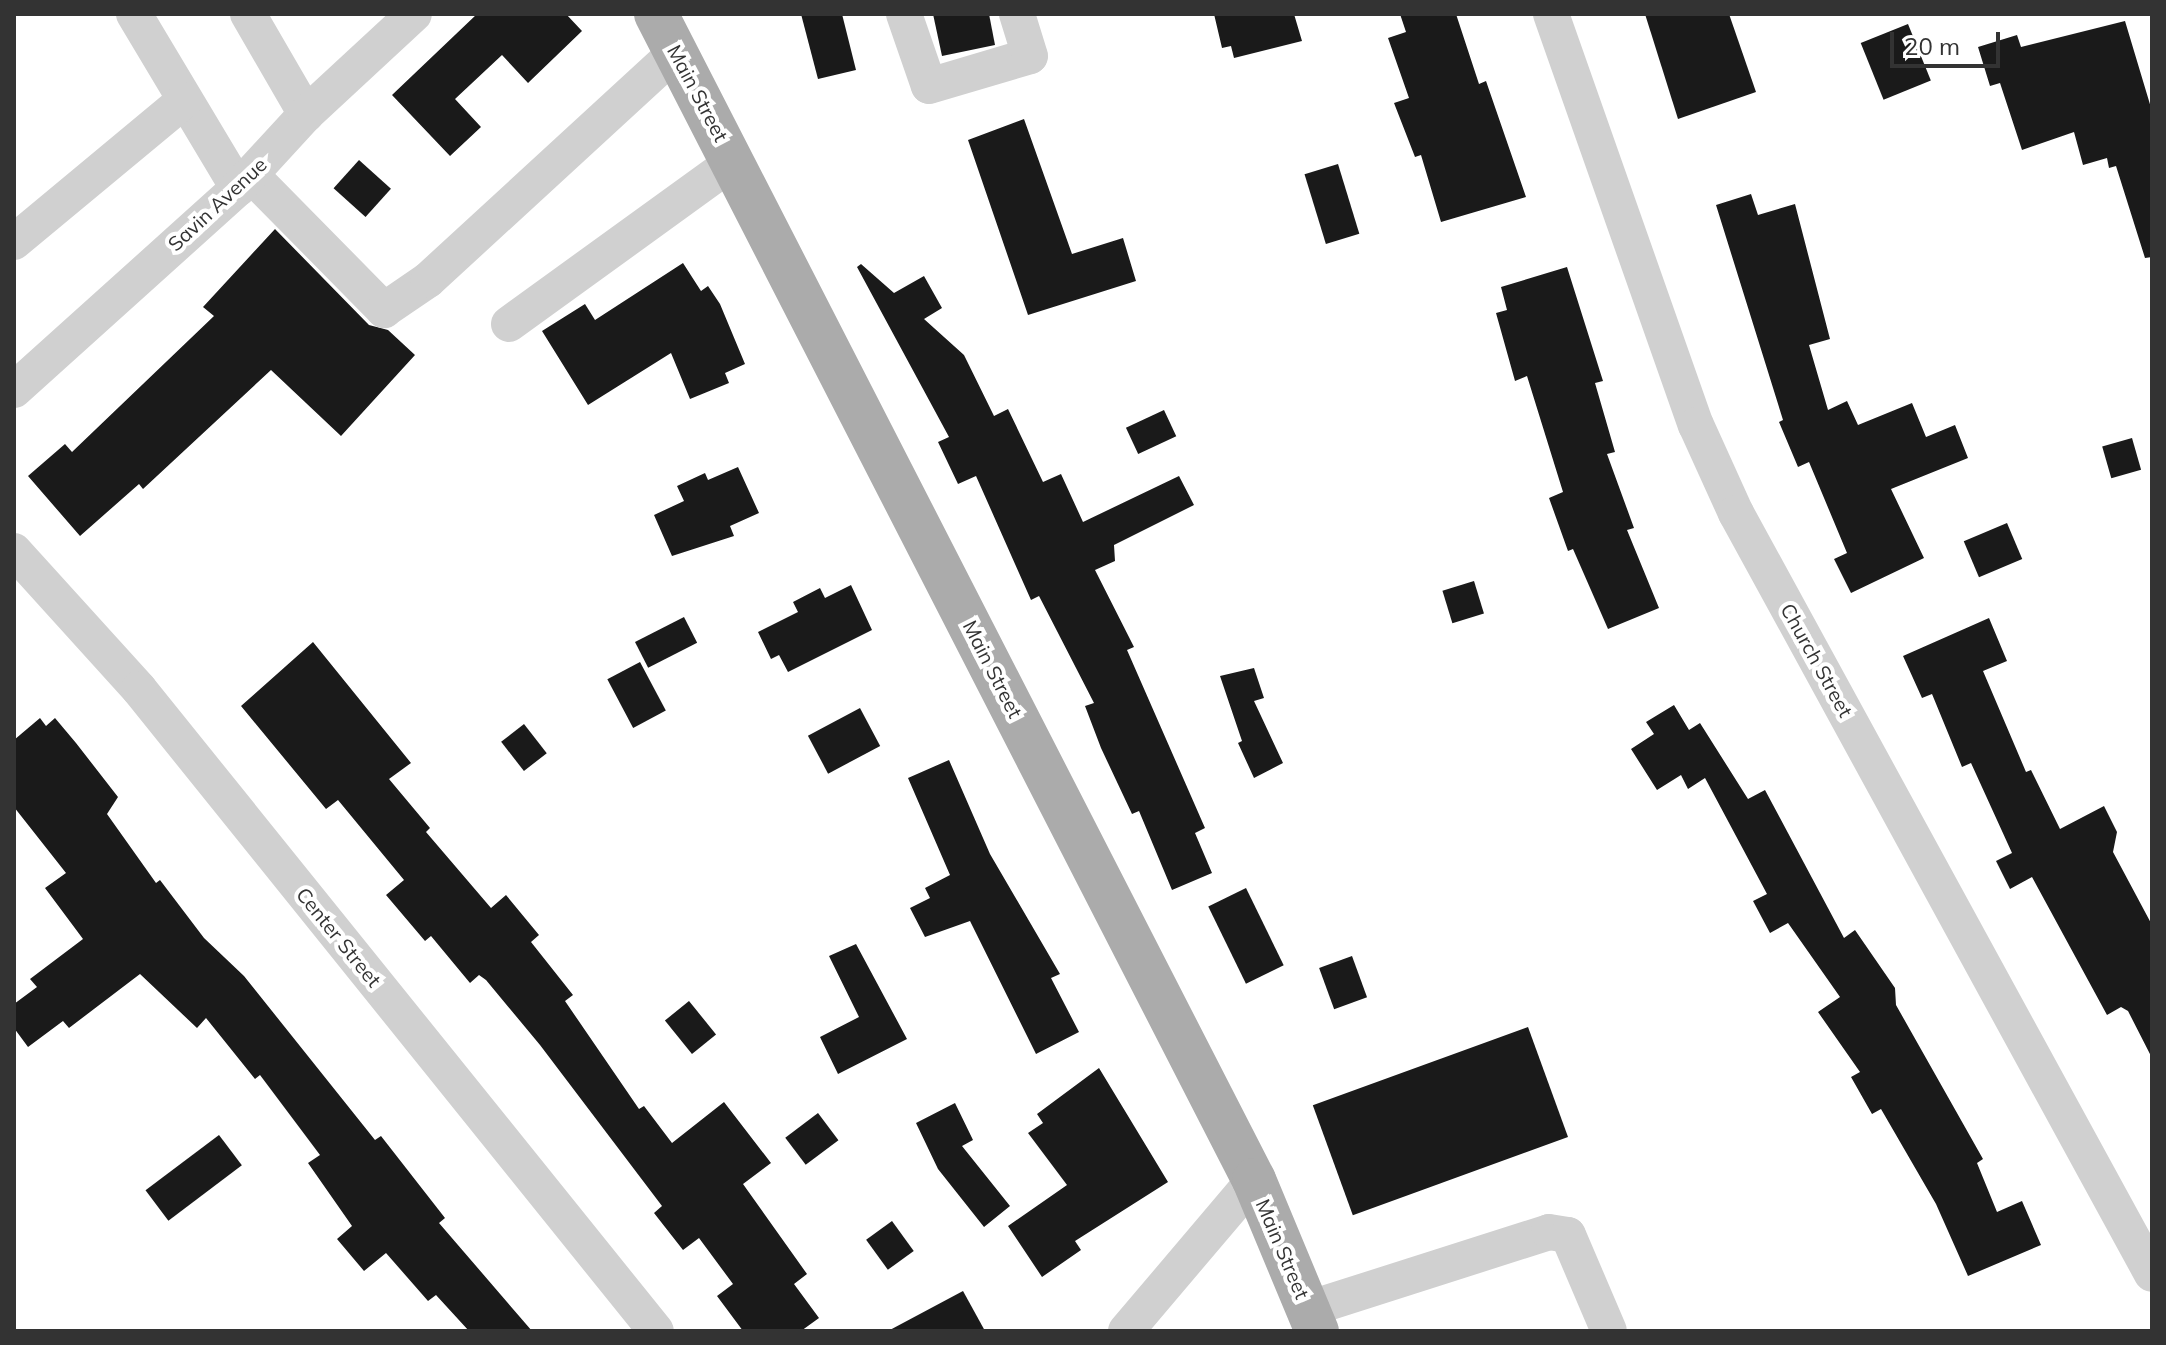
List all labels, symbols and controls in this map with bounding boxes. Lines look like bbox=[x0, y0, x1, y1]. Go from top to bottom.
scale bar bbox=[1894, 16, 2004, 66]
text: 20 m bbox=[1904, 31, 1960, 61]
street label: Main Street bbox=[662, 40, 734, 146]
street label: Savin Avenue bbox=[163, 152, 271, 256]
street label: Church Street bbox=[1776, 599, 1858, 721]
street label: Main Street bbox=[958, 616, 1028, 722]
street label: Center Street bbox=[292, 882, 386, 992]
street label: Main Street bbox=[1251, 1195, 1315, 1303]

